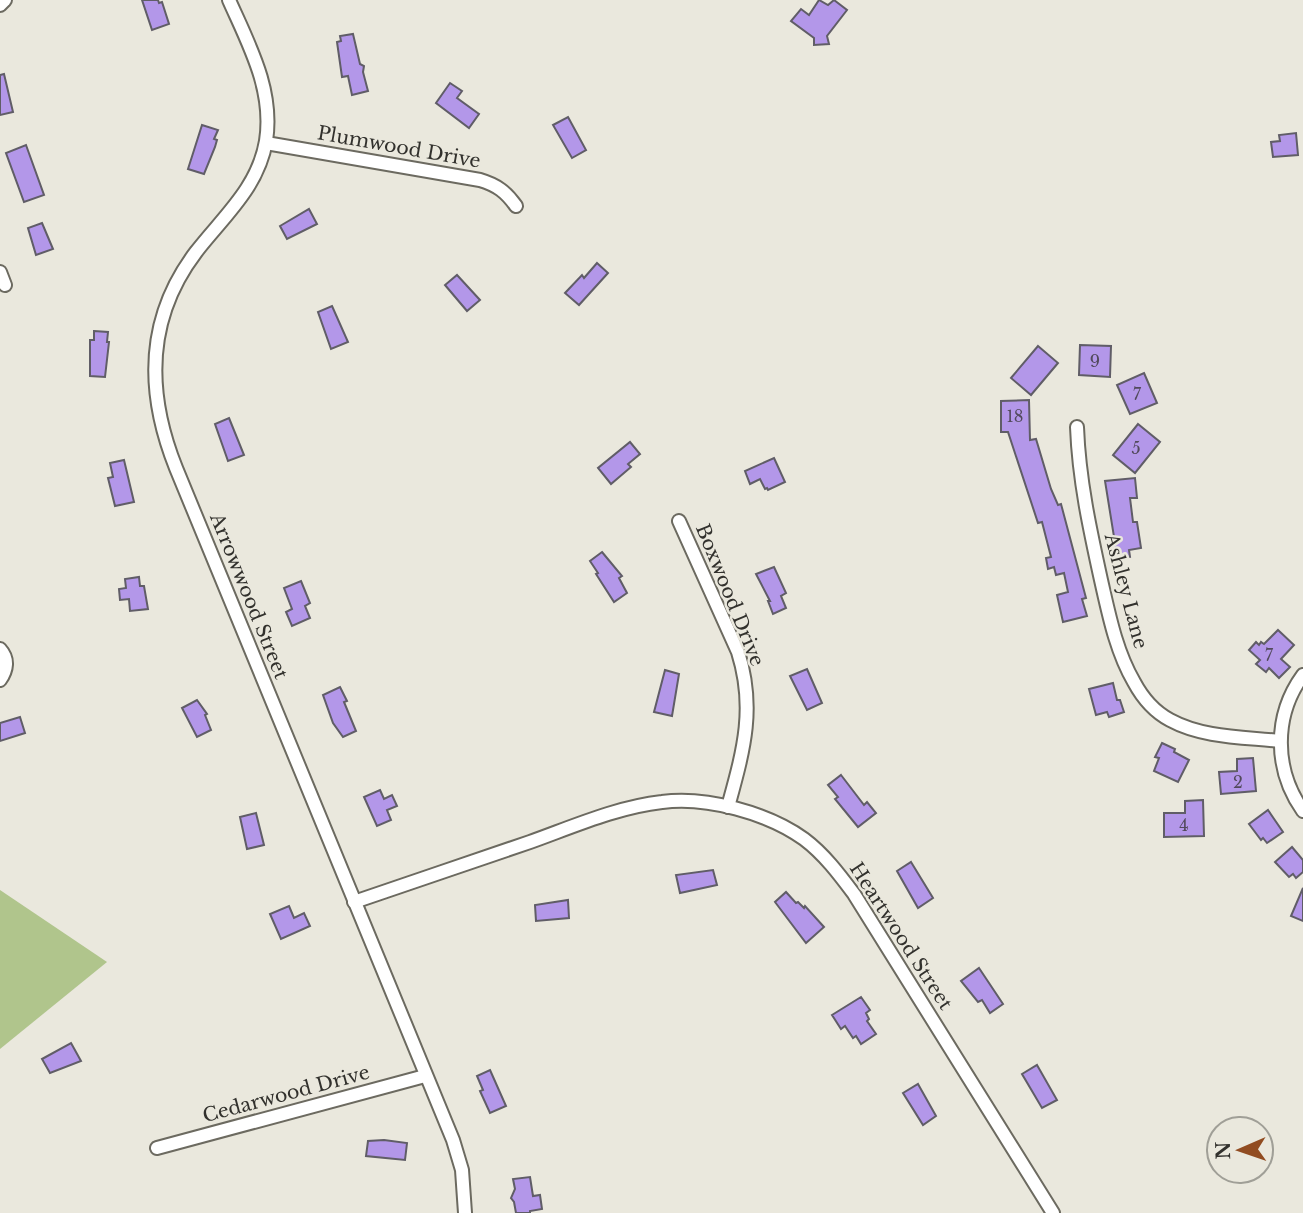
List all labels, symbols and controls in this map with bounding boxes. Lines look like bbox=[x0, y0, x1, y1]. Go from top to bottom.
street label: Plumwood Drive bbox=[316, 121, 482, 173]
house number: 9 bbox=[1090, 351, 1100, 371]
house number: 7 bbox=[1133, 384, 1142, 404]
house number: 18 bbox=[1007, 406, 1023, 426]
house number: 5 bbox=[1131, 438, 1141, 458]
street label: Arrowwood Street bbox=[205, 509, 293, 683]
street label: Boxwood Drive bbox=[691, 520, 769, 670]
street label: Ashley Lane bbox=[1099, 530, 1152, 651]
house number: 7 bbox=[1265, 645, 1274, 665]
house number: 2 bbox=[1233, 772, 1243, 792]
house number: 4 bbox=[1179, 815, 1189, 835]
street label: Heartwood Street bbox=[845, 858, 958, 1015]
street label: Cedarwood Drive bbox=[200, 1061, 372, 1127]
north arrow bbox=[1205, 1115, 1275, 1185]
text: N bbox=[1212, 1141, 1235, 1160]

